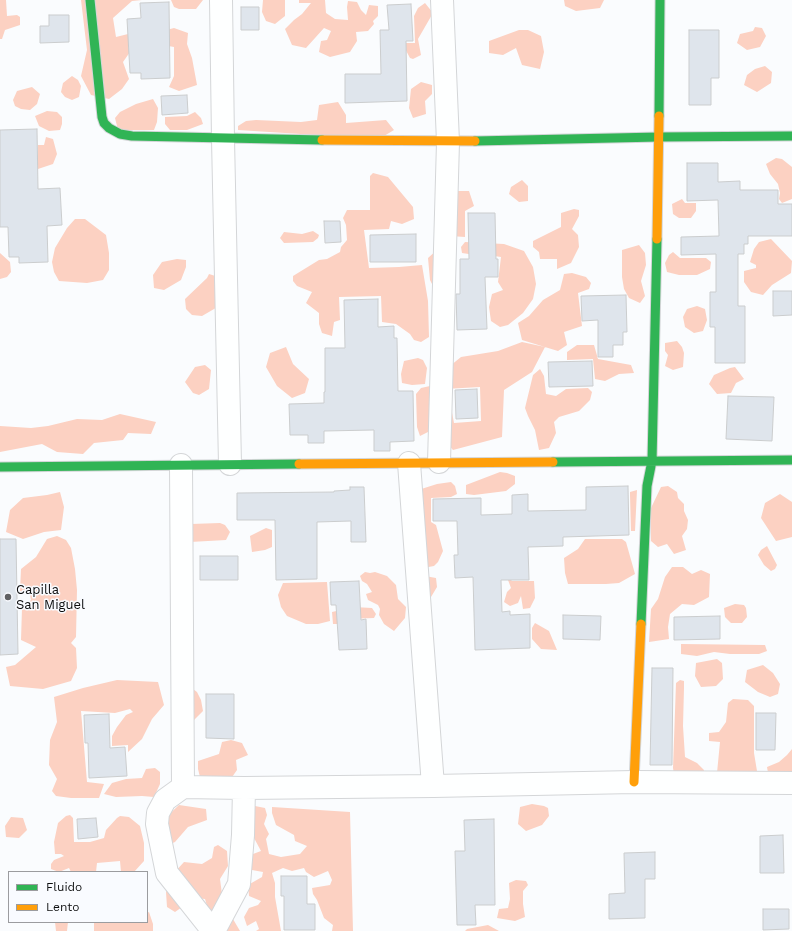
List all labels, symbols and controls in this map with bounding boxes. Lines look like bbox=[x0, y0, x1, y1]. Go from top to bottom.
place label: Capilla San Miguel bbox=[16, 582, 85, 613]
marker: Capilla San Miguel bbox=[3, 592, 13, 602]
legend bbox=[8, 871, 148, 923]
text: Fluido bbox=[46, 880, 82, 894]
text: Lento bbox=[46, 900, 80, 914]

